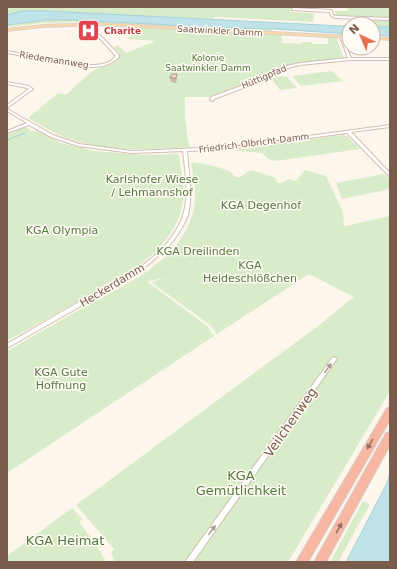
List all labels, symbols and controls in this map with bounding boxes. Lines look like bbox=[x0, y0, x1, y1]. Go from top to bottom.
north arrow bbox=[341, 16, 381, 56]
hospital icon: Charite bbox=[75, 18, 101, 44]
text: N bbox=[347, 21, 362, 37]
street label: Saatwinkler Damm bbox=[177, 24, 263, 38]
place label: Charite bbox=[104, 26, 141, 36]
street label: Riedemannweg bbox=[19, 50, 89, 70]
park label: Kolonie Saatwinkler Damm bbox=[165, 53, 251, 73]
street label: Hüttigpfad bbox=[240, 63, 288, 91]
street label: Friedrich-Olbricht-Damm bbox=[198, 131, 310, 155]
park label: Karlshofer Wiese / Lehmannshof bbox=[106, 173, 198, 199]
park label: KGA Degenhof bbox=[221, 199, 302, 212]
park label: KGA Olympia bbox=[26, 224, 98, 237]
park label: KGA Dreilinden bbox=[156, 245, 240, 258]
park label: KGA Heideschlößchen bbox=[203, 259, 297, 285]
street label: Heckerdamm bbox=[77, 261, 147, 310]
one-way arrow bbox=[324, 362, 332, 373]
park label: KGA Gute Hoffnung bbox=[34, 366, 88, 392]
street label: Veilchenweg bbox=[261, 385, 320, 460]
one-way arrow bbox=[367, 439, 374, 450]
park label: KGA Gemütlichkeit bbox=[196, 468, 286, 498]
one-way arrow bbox=[335, 522, 342, 534]
one-way arrow bbox=[207, 525, 216, 536]
park label: KGA Heimat bbox=[26, 533, 104, 548]

